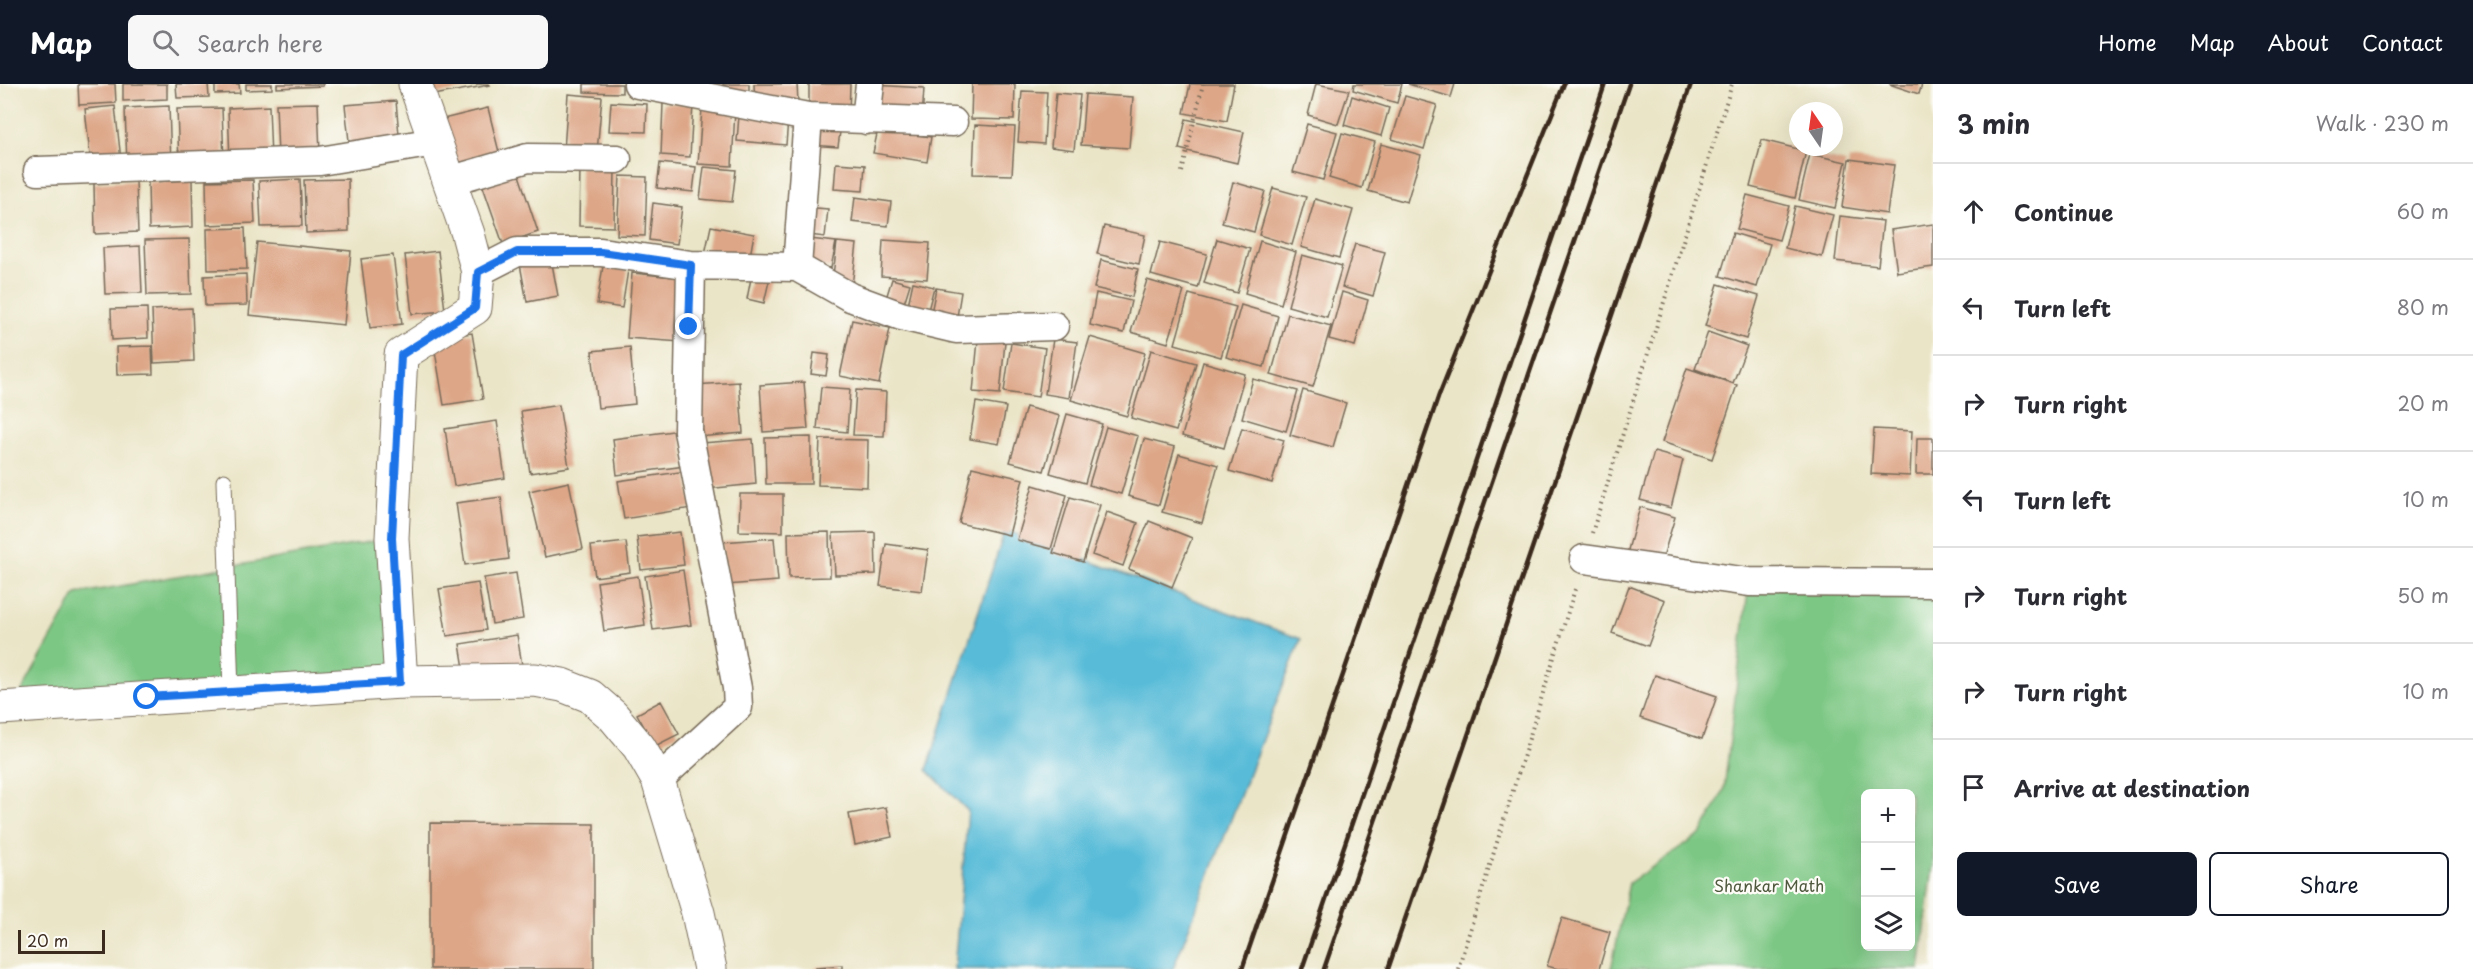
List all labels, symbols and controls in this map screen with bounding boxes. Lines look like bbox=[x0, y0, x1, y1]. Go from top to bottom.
search box bbox=[128, 15, 548, 69]
text: Map bbox=[30, 21, 92, 64]
icon: search bbox=[149, 26, 182, 59]
text: Search here bbox=[197, 26, 323, 59]
text: Home bbox=[2098, 26, 2157, 58]
text: Map bbox=[2190, 26, 2235, 58]
text: About bbox=[2268, 26, 2329, 58]
text: Contact bbox=[2362, 26, 2443, 58]
north arrow bbox=[1789, 102, 1843, 156]
text: 3 min bbox=[1957, 104, 2030, 143]
text: Walk · 230 m bbox=[2316, 108, 2449, 138]
icon: ahead bbox=[1957, 195, 1990, 228]
text: Continue bbox=[2014, 195, 2113, 228]
text: 60 m bbox=[2397, 196, 2449, 226]
icon: left bbox=[1957, 291, 1990, 324]
text: Turn left bbox=[2014, 291, 2111, 324]
text: 80 m bbox=[2397, 292, 2449, 322]
route end bbox=[675, 313, 701, 339]
icon: right bbox=[1957, 387, 1990, 420]
text: Turn right bbox=[2014, 387, 2127, 420]
text: 20 m bbox=[2397, 388, 2449, 418]
icon: left bbox=[1957, 483, 1990, 516]
text: Turn left bbox=[2014, 483, 2111, 516]
text: 10 m bbox=[2402, 484, 2449, 514]
icon: right bbox=[1957, 579, 1990, 612]
text: Turn right bbox=[2014, 579, 2127, 612]
text: 50 m bbox=[2397, 580, 2449, 610]
icon: right bbox=[1957, 675, 1990, 708]
text: Turn right bbox=[2014, 675, 2127, 708]
text: 10 m bbox=[2402, 676, 2449, 706]
route start bbox=[133, 683, 159, 709]
icon: arrive bbox=[1957, 771, 1990, 804]
text: Arrive at destination bbox=[2014, 771, 2250, 804]
map controls bbox=[1861, 789, 1915, 951]
button: + bbox=[1861, 789, 1915, 843]
button: − bbox=[1861, 843, 1915, 897]
button: Save bbox=[1957, 852, 2197, 916]
button: Share bbox=[2209, 852, 2449, 916]
park label: Shankar Math bbox=[1714, 873, 1824, 897]
button: layers bbox=[1861, 897, 1915, 951]
scale bar bbox=[18, 927, 105, 954]
text: 20 m bbox=[27, 928, 68, 952]

